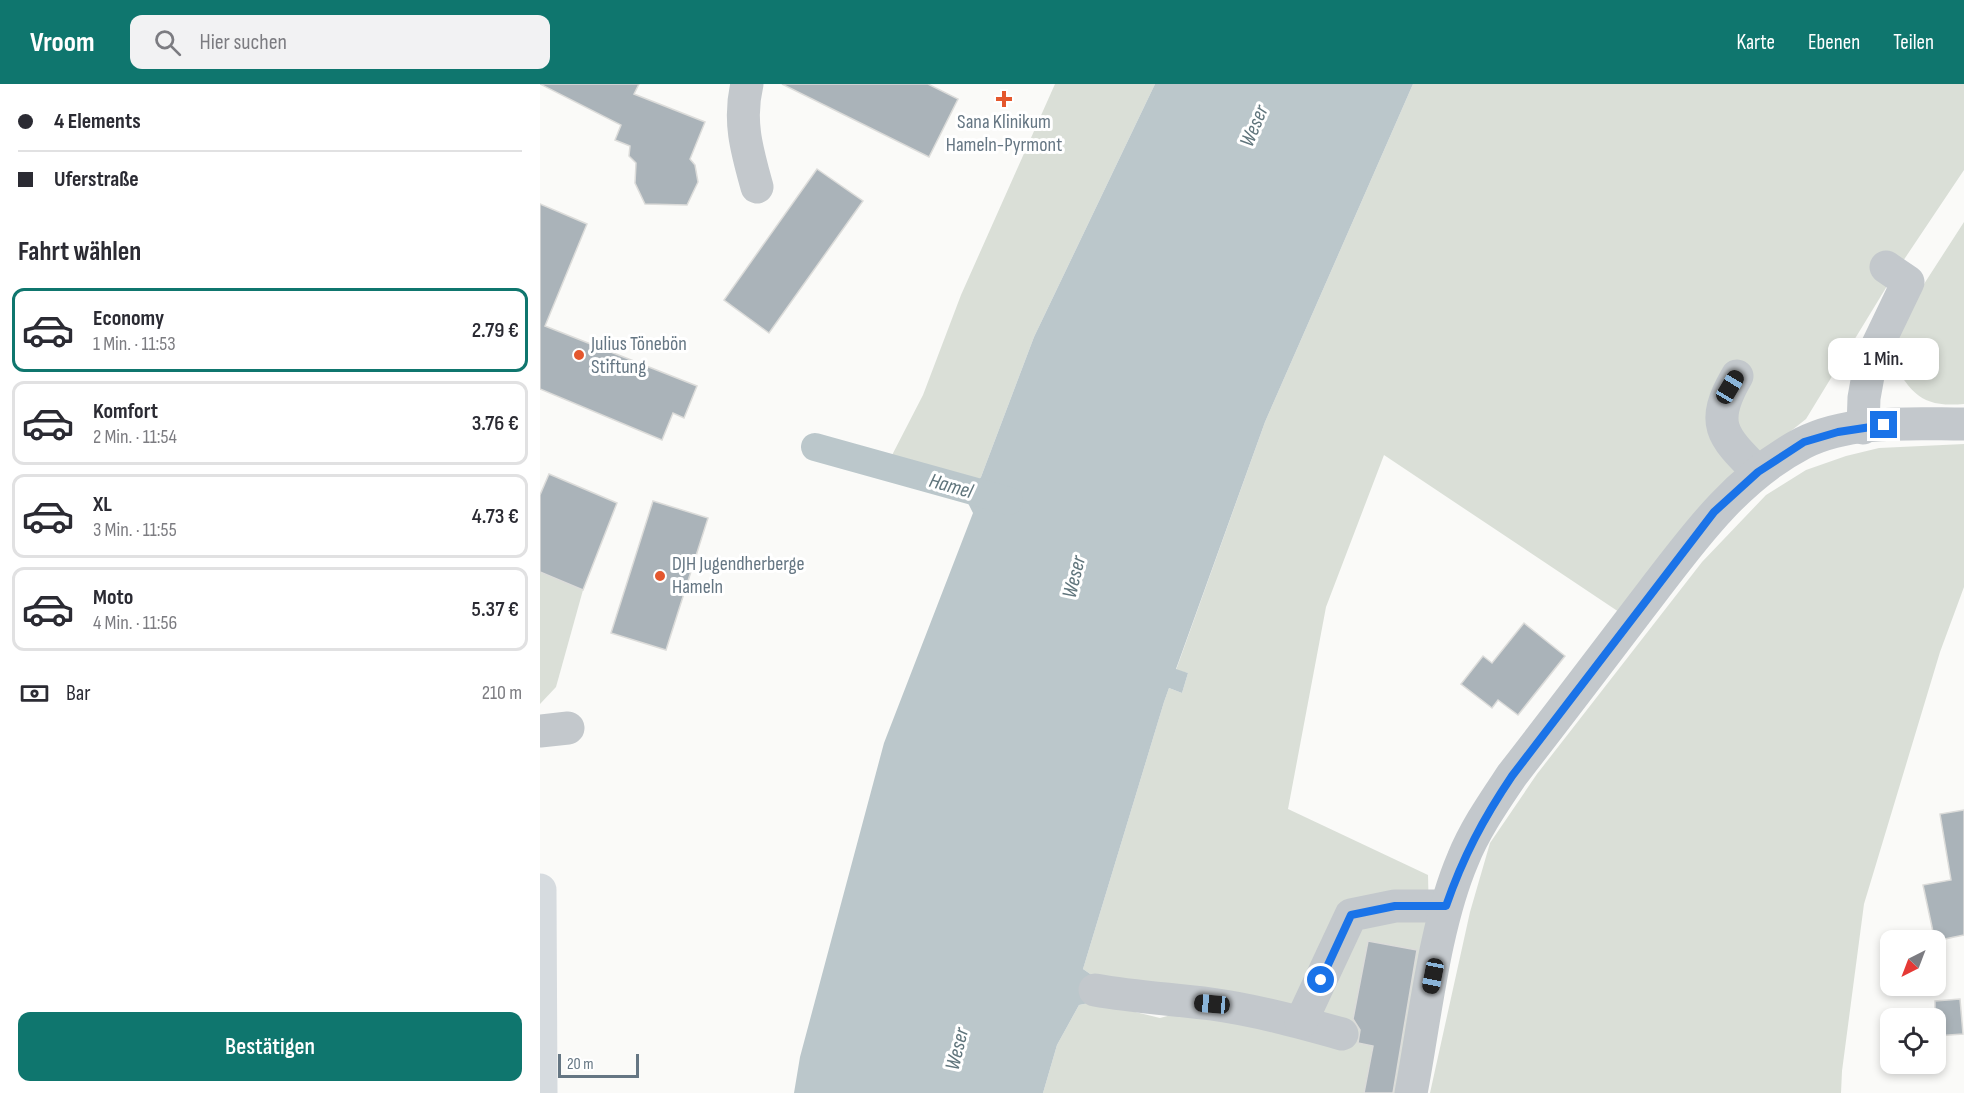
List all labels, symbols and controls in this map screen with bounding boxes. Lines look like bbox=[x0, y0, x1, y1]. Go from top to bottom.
search box bbox=[130, 15, 550, 69]
text: Vroom bbox=[30, 26, 94, 59]
icon: search bbox=[151, 26, 184, 59]
text: Hier suchen bbox=[199, 29, 287, 56]
text: Karte bbox=[1737, 30, 1775, 55]
text: Ebenen bbox=[1808, 30, 1860, 55]
text: Teilen bbox=[1893, 30, 1934, 55]
marker: Sana Klinikum Hameln-Pyrmont bbox=[995, 90, 1013, 108]
water label: Weser bbox=[1234, 100, 1274, 151]
text: 4 Elements bbox=[54, 108, 141, 135]
place label: Sana Klinikum Hameln-Pyrmont bbox=[946, 110, 1062, 157]
text: Uferstraße bbox=[54, 166, 139, 193]
text: Fahrt wählen bbox=[18, 236, 141, 268]
icon: car bbox=[21, 303, 75, 357]
text: Economy bbox=[93, 305, 164, 332]
text: 2.79 € bbox=[472, 317, 519, 344]
text: 1 Min. · 11:53 bbox=[93, 332, 176, 356]
place label: Julius Tönebön Stiftung bbox=[590, 332, 687, 379]
callout: 1 Min. bbox=[1828, 338, 1940, 380]
text: 1 Min. bbox=[1864, 347, 1903, 371]
marker: Julius Tönebön Stiftung bbox=[572, 348, 586, 362]
car bbox=[1713, 367, 1747, 407]
icon: car bbox=[21, 396, 75, 450]
text: Komfort bbox=[93, 398, 158, 425]
text: 3.76 € bbox=[472, 410, 519, 437]
route end bbox=[1870, 411, 1897, 438]
text: 2 Min. · 11:54 bbox=[93, 425, 177, 449]
water label: Hamel bbox=[926, 468, 977, 504]
icon: car bbox=[21, 489, 75, 543]
text: XL bbox=[93, 491, 112, 518]
text: 4.73 € bbox=[472, 503, 519, 530]
text: 3 Min. · 11:55 bbox=[93, 518, 177, 542]
place label: DJH Jugendherberge Hameln bbox=[672, 552, 804, 599]
water label: Weser bbox=[1057, 552, 1092, 601]
marker: DJH Jugendherberge Hameln bbox=[653, 569, 667, 583]
icon: car bbox=[21, 582, 75, 636]
text: Moto bbox=[93, 584, 133, 611]
text: 5.37 € bbox=[472, 596, 519, 623]
text: 4 Min. · 11:56 bbox=[93, 611, 177, 635]
icon: cash bbox=[18, 677, 51, 710]
text: Bar bbox=[66, 680, 91, 707]
text: 210 m bbox=[482, 681, 522, 705]
north arrow bbox=[1880, 930, 1946, 996]
map controls bbox=[1880, 930, 1946, 1074]
car bbox=[1421, 957, 1445, 995]
route start bbox=[1307, 966, 1334, 993]
car bbox=[1193, 993, 1231, 1015]
button: locate bbox=[1880, 1008, 1946, 1074]
button: Bestätigen bbox=[18, 1012, 522, 1081]
water label: Weser bbox=[940, 1024, 975, 1073]
scale bar bbox=[558, 1051, 639, 1078]
text: 20 m bbox=[567, 1055, 594, 1074]

